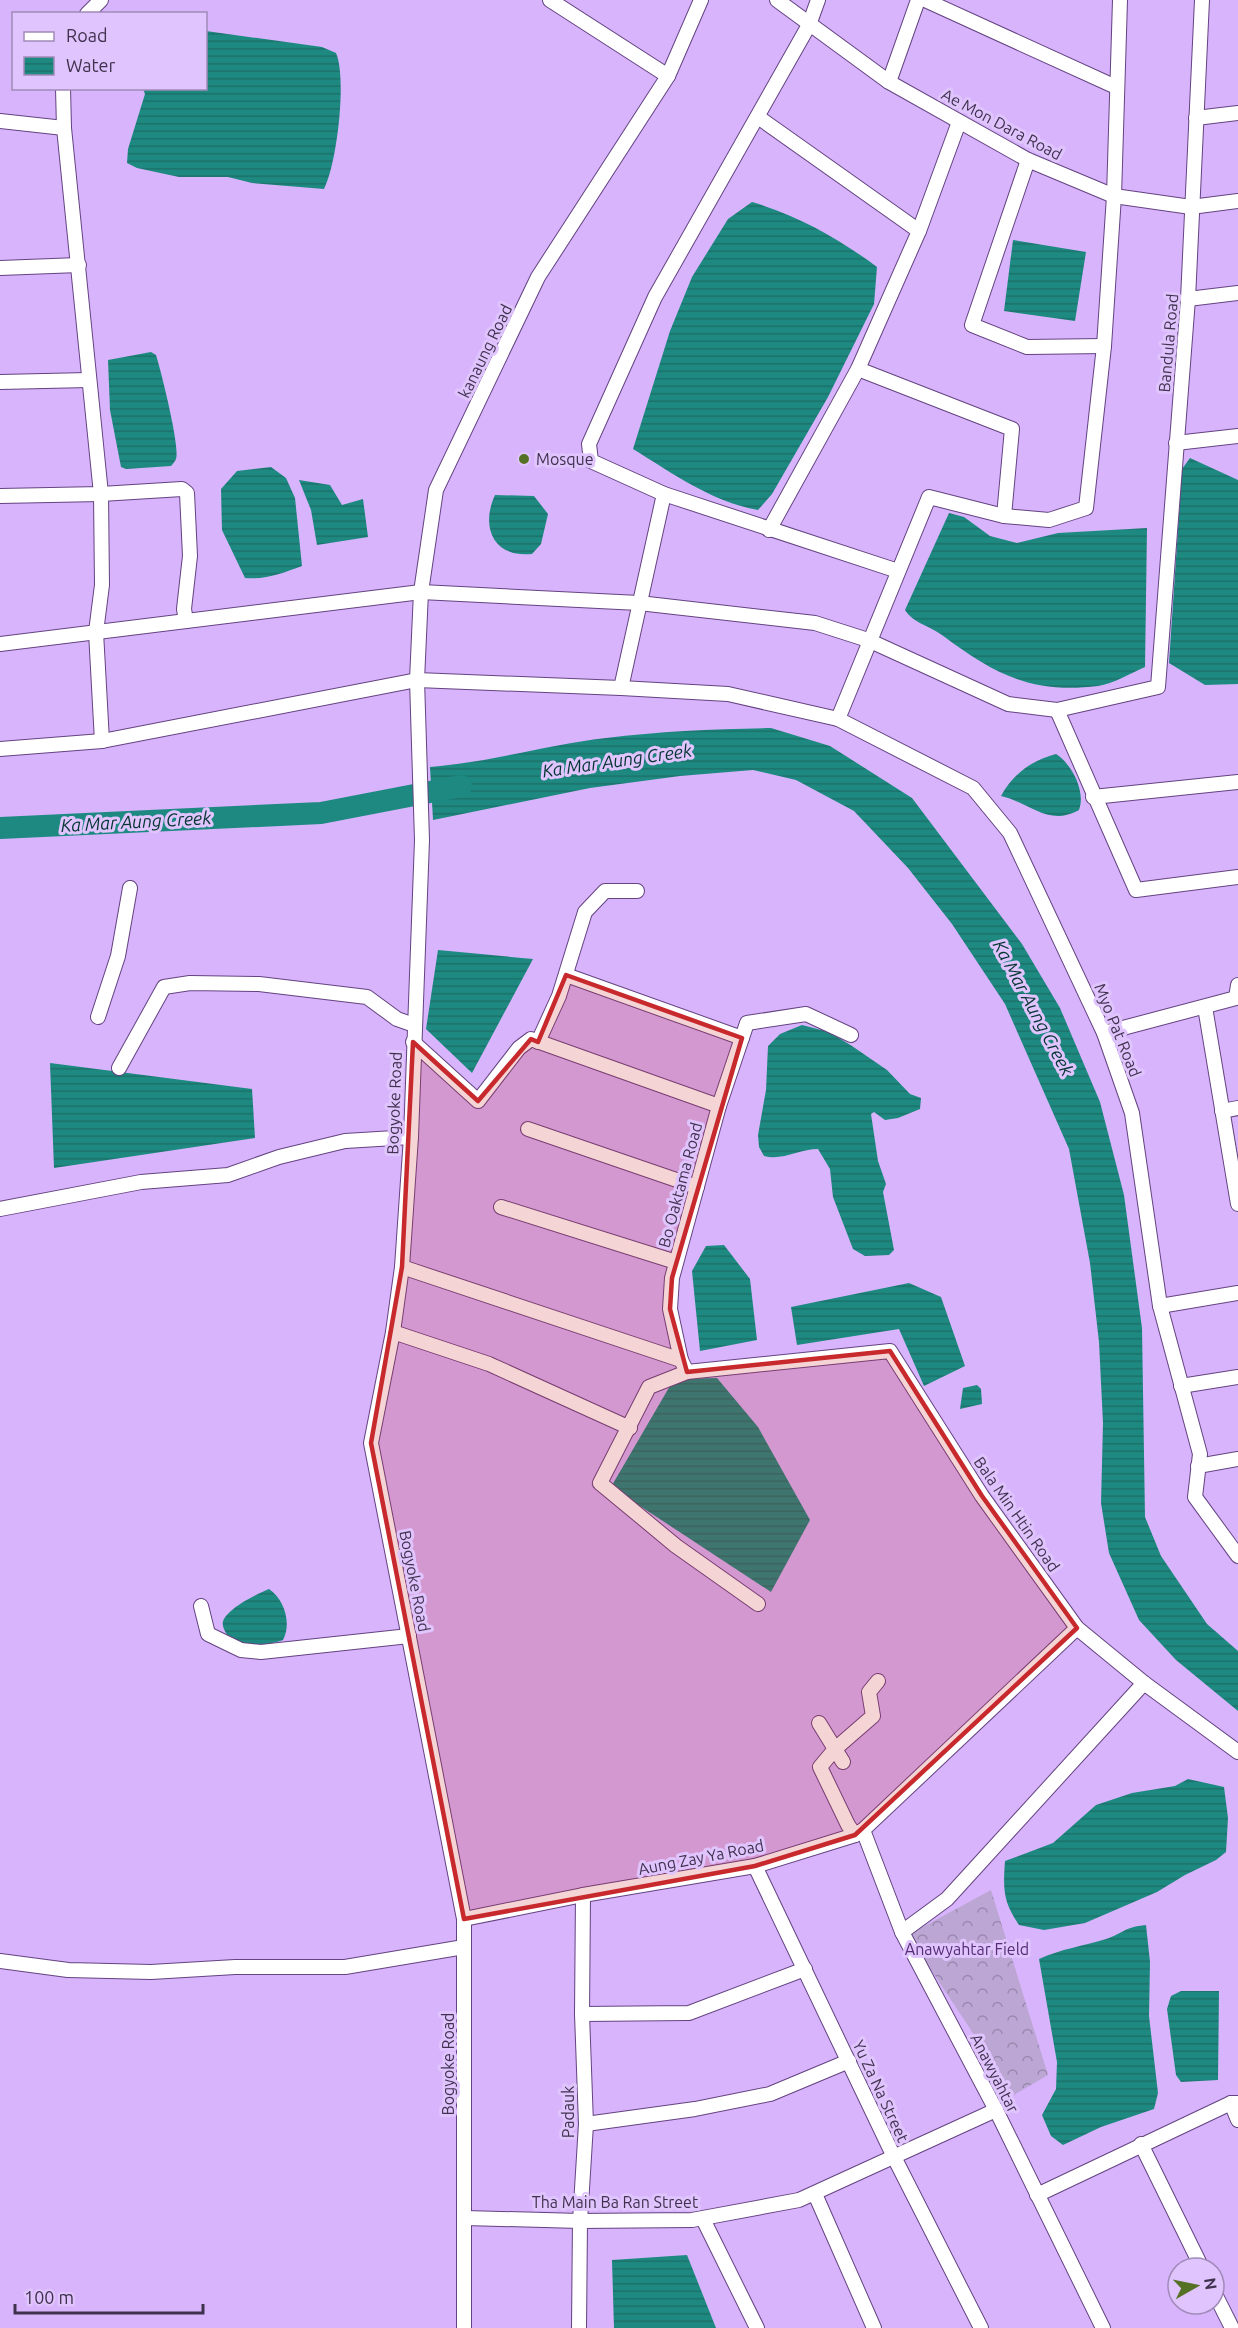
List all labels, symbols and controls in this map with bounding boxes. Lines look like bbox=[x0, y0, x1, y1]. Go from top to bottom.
legend bbox=[12, 12, 207, 90]
text: Road bbox=[66, 25, 108, 45]
text: Water bbox=[66, 55, 116, 75]
street label: Ae Mon Dara Road bbox=[939, 85, 1065, 163]
street label: Bandula Road bbox=[1155, 293, 1181, 393]
street label: kanaung Road bbox=[455, 301, 515, 401]
place label: Mosque bbox=[536, 450, 594, 468]
marker: Mosque bbox=[517, 452, 531, 466]
water label: Ka Mar Aung Creek bbox=[541, 740, 694, 780]
water label: Ka Mar Aung Creek bbox=[60, 807, 213, 835]
water label: Ka Mar Aung Creek bbox=[990, 936, 1078, 1079]
street label: Myo Pat Road bbox=[1091, 981, 1145, 1079]
street label: Bogyoke Road bbox=[383, 1051, 405, 1155]
street label: Bo Oaktama Road bbox=[655, 1120, 705, 1250]
street label: Bala Min Htin Road bbox=[971, 1453, 1063, 1575]
street label: Bogyoke Road bbox=[396, 1529, 434, 1633]
street label: Aung Zay Ya Road bbox=[637, 1836, 765, 1878]
park label: Anawyahtar Field bbox=[905, 1940, 1029, 1958]
street label: Bogyoke Road bbox=[439, 2013, 457, 2115]
street label: Anawyahtar bbox=[967, 2031, 1023, 2115]
street label: Yu Za Na Street bbox=[849, 2037, 913, 2146]
street label: Padauk bbox=[559, 2086, 577, 2138]
street label: Tha Main Ba Ran Street bbox=[532, 2193, 699, 2211]
north arrow bbox=[1166, 2256, 1226, 2316]
text: N bbox=[1201, 2276, 1221, 2291]
scale bar bbox=[15, 2277, 202, 2315]
text: 100 m bbox=[24, 2287, 74, 2307]

